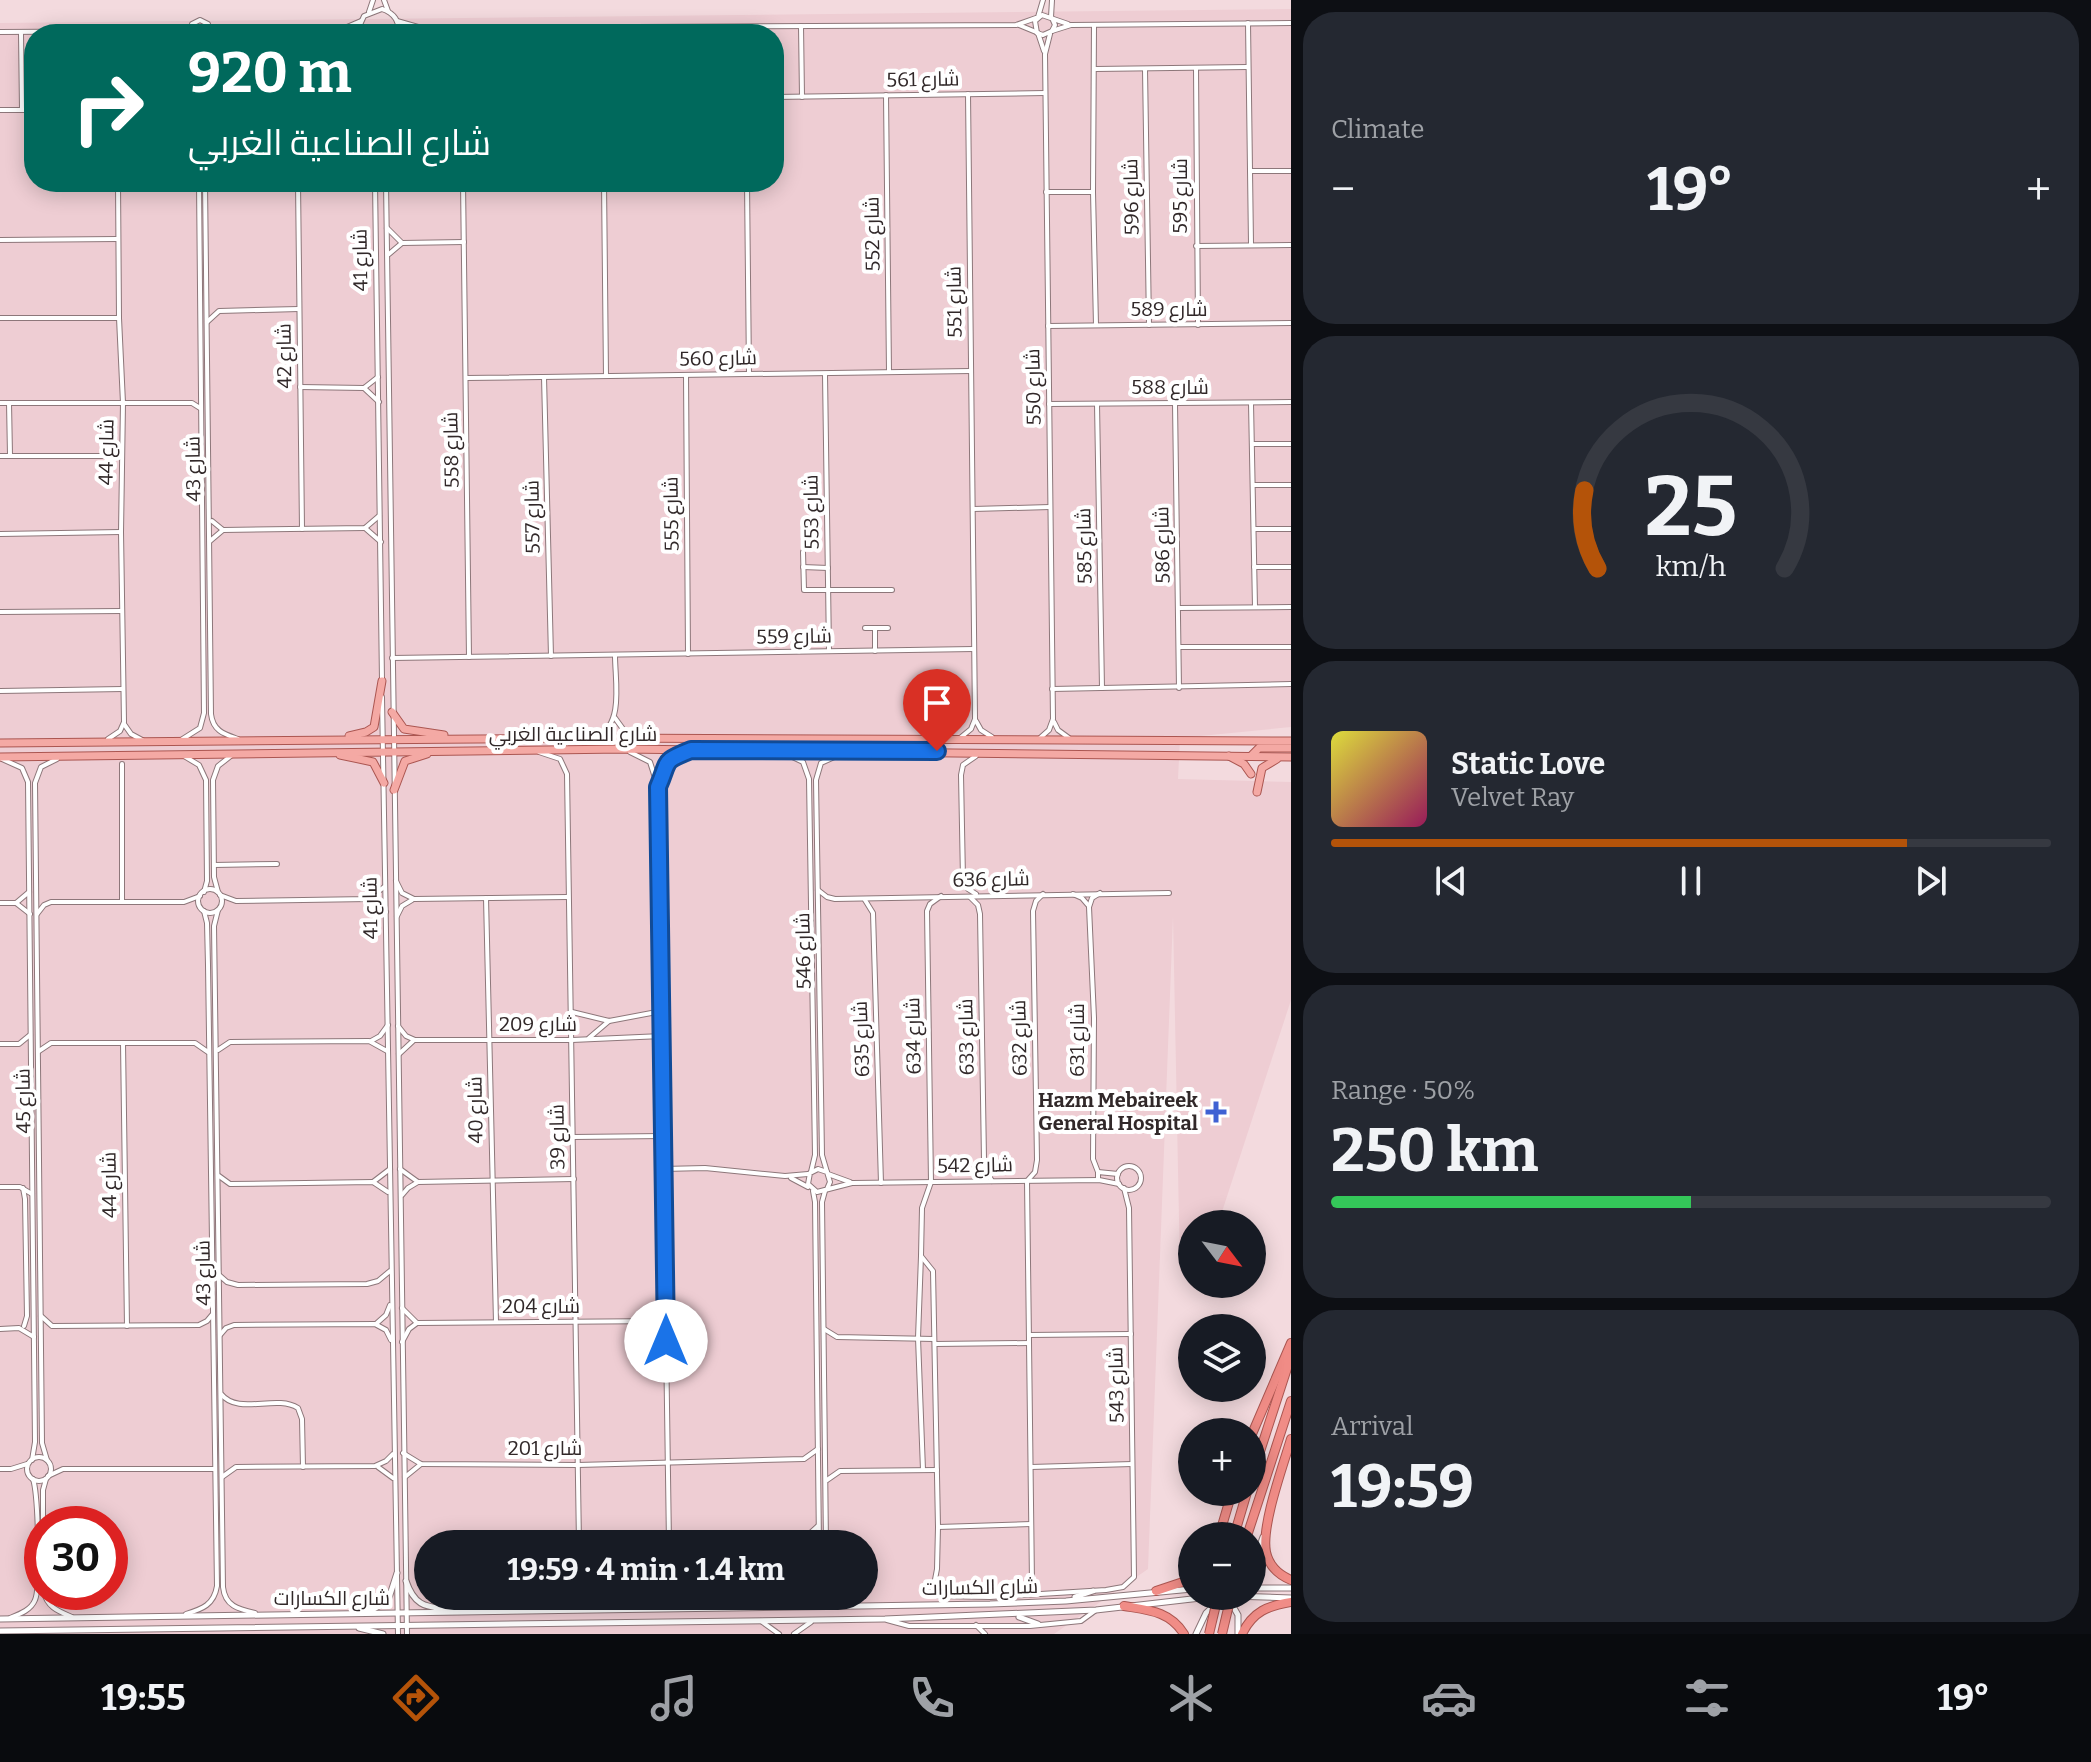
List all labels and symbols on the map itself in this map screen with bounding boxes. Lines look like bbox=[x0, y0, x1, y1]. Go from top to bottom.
street label: شارع 561 bbox=[886, 66, 960, 94]
street label: شارع 596 bbox=[1118, 158, 1146, 236]
street label: شارع 595 bbox=[1168, 158, 1194, 234]
street label: شارع 552 bbox=[859, 196, 887, 272]
street label: شارع 41 bbox=[347, 228, 375, 291]
street label: شارع 551 bbox=[941, 266, 969, 338]
street label: شارع 589 bbox=[1130, 297, 1208, 323]
street label: شارع 42 bbox=[271, 323, 299, 389]
street label: شارع 560 bbox=[679, 345, 757, 373]
street label: شارع 550 bbox=[1020, 348, 1048, 426]
street label: شارع 588 bbox=[1131, 375, 1209, 401]
street label: شارع 558 bbox=[438, 412, 466, 488]
street label: شارع 44 bbox=[93, 419, 121, 485]
street label: شارع 43 bbox=[180, 436, 208, 502]
street label: شارع 553 bbox=[798, 474, 826, 550]
street label: شارع 555 bbox=[658, 476, 686, 552]
street label: شارع 557 bbox=[519, 480, 547, 554]
street label: شارع 586 bbox=[1149, 506, 1177, 584]
street label: شارع 585 bbox=[1071, 508, 1099, 584]
street label: شارع 559 bbox=[756, 623, 832, 651]
pin bbox=[903, 669, 971, 751]
street label: شارع الصناعية الغربي bbox=[489, 722, 657, 750]
street label: شارع 636 bbox=[952, 866, 1030, 894]
street label: شارع 41 bbox=[357, 876, 385, 939]
street label: شارع 546 bbox=[790, 912, 818, 990]
street label: شارع 634 bbox=[900, 997, 928, 1075]
street label: شارع 633 bbox=[953, 998, 981, 1076]
street label: شارع 635 bbox=[848, 1000, 876, 1078]
street label: شارع 632 bbox=[1006, 1000, 1034, 1076]
street label: شارع 631 bbox=[1065, 1003, 1091, 1077]
street label: شارع 209 bbox=[499, 1012, 577, 1038]
street label: شارع 45 bbox=[10, 1068, 38, 1134]
street label: شارع 40 bbox=[462, 1076, 490, 1144]
place label: Hazm Mebaireek General Hospital bbox=[1038, 1088, 1198, 1135]
marker: Hazm Mebaireek General Hospital bbox=[1205, 1101, 1227, 1123]
street label: شارع 39 bbox=[544, 1104, 572, 1170]
street label: شارع 44 bbox=[96, 1152, 124, 1218]
street label: شارع 542 bbox=[937, 1152, 1013, 1180]
north arrow bbox=[1178, 1210, 1266, 1298]
street label: شارع 43 bbox=[190, 1240, 218, 1306]
street label: شارع 204 bbox=[502, 1294, 580, 1320]
position arrow bbox=[624, 1299, 708, 1383]
street label: شارع 543 bbox=[1103, 1347, 1131, 1423]
street label: شارع 201 bbox=[508, 1436, 582, 1462]
speed limit sign: 30 bbox=[24, 1506, 128, 1610]
street label: شارع الكسارات bbox=[922, 1574, 1038, 1602]
street label: شارع الكسارات bbox=[274, 1586, 390, 1612]

